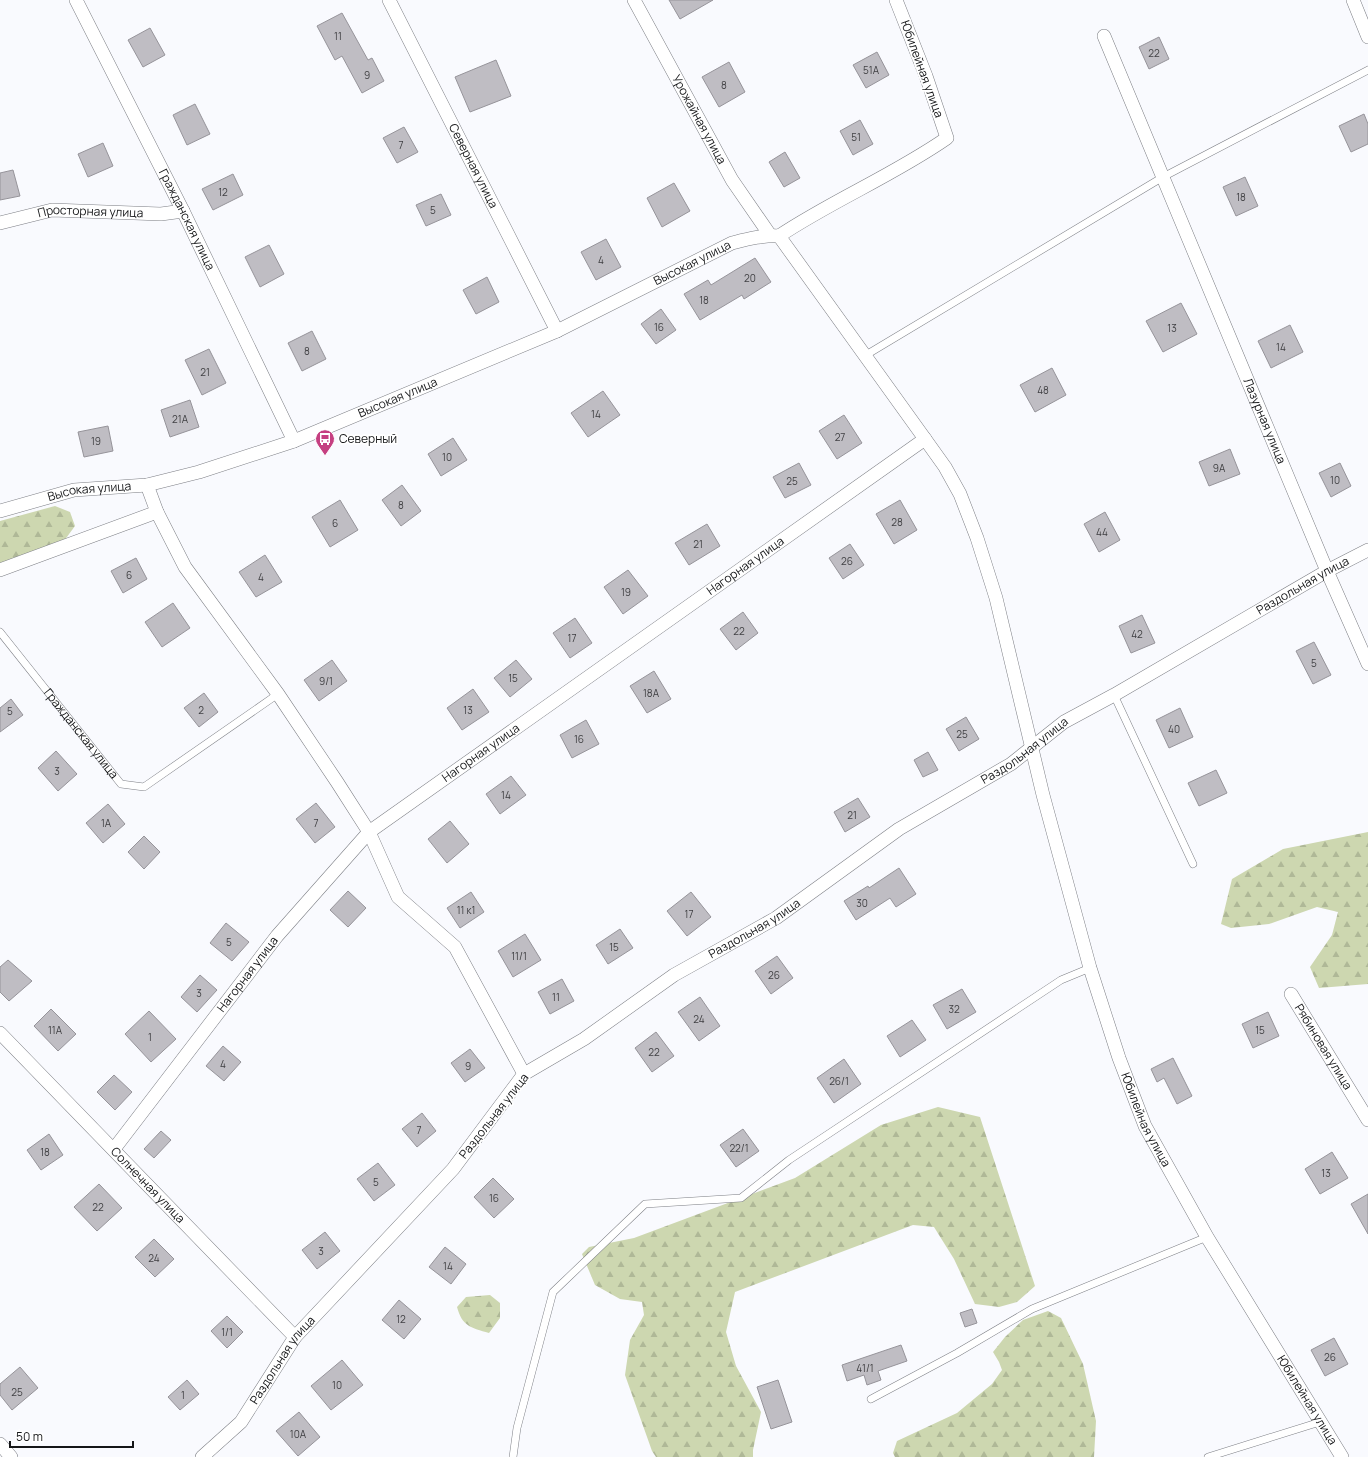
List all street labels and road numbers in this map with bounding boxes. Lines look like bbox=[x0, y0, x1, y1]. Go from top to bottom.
street label: Юбилейная улица bbox=[897, 18, 948, 120]
street label: Урожайная улица bbox=[668, 71, 731, 167]
street label: Северная улица bbox=[445, 120, 502, 211]
street label: Гражданская улица bbox=[155, 166, 219, 273]
street label: Просторная улица bbox=[36, 201, 144, 221]
street label: Высокая улица bbox=[650, 236, 734, 289]
street label: Высокая улица bbox=[355, 373, 440, 421]
street label: Лазурная улица bbox=[1239, 375, 1290, 466]
street label: Высокая улица bbox=[45, 477, 132, 505]
street label: Нагорная улица bbox=[703, 532, 787, 599]
street label: Раздольная улица bbox=[1253, 552, 1352, 618]
street label: Гражданская улица bbox=[40, 685, 123, 782]
street label: Раздольная улица bbox=[978, 713, 1071, 788]
street label: Нагорная улица bbox=[438, 719, 523, 786]
street label: Раздольная улица bbox=[705, 894, 803, 962]
street label: Нагорная улица bbox=[213, 933, 282, 1015]
street label: Рябиновая улица bbox=[1291, 1000, 1357, 1093]
street label: Раздольная улица bbox=[455, 1069, 532, 1162]
street label: Юбилейная улица bbox=[1117, 1070, 1175, 1170]
street label: Солнечная улица bbox=[107, 1143, 189, 1227]
street label: Раздольная улица bbox=[245, 1312, 319, 1407]
street label: Юбилейная улица bbox=[1273, 1352, 1341, 1448]

